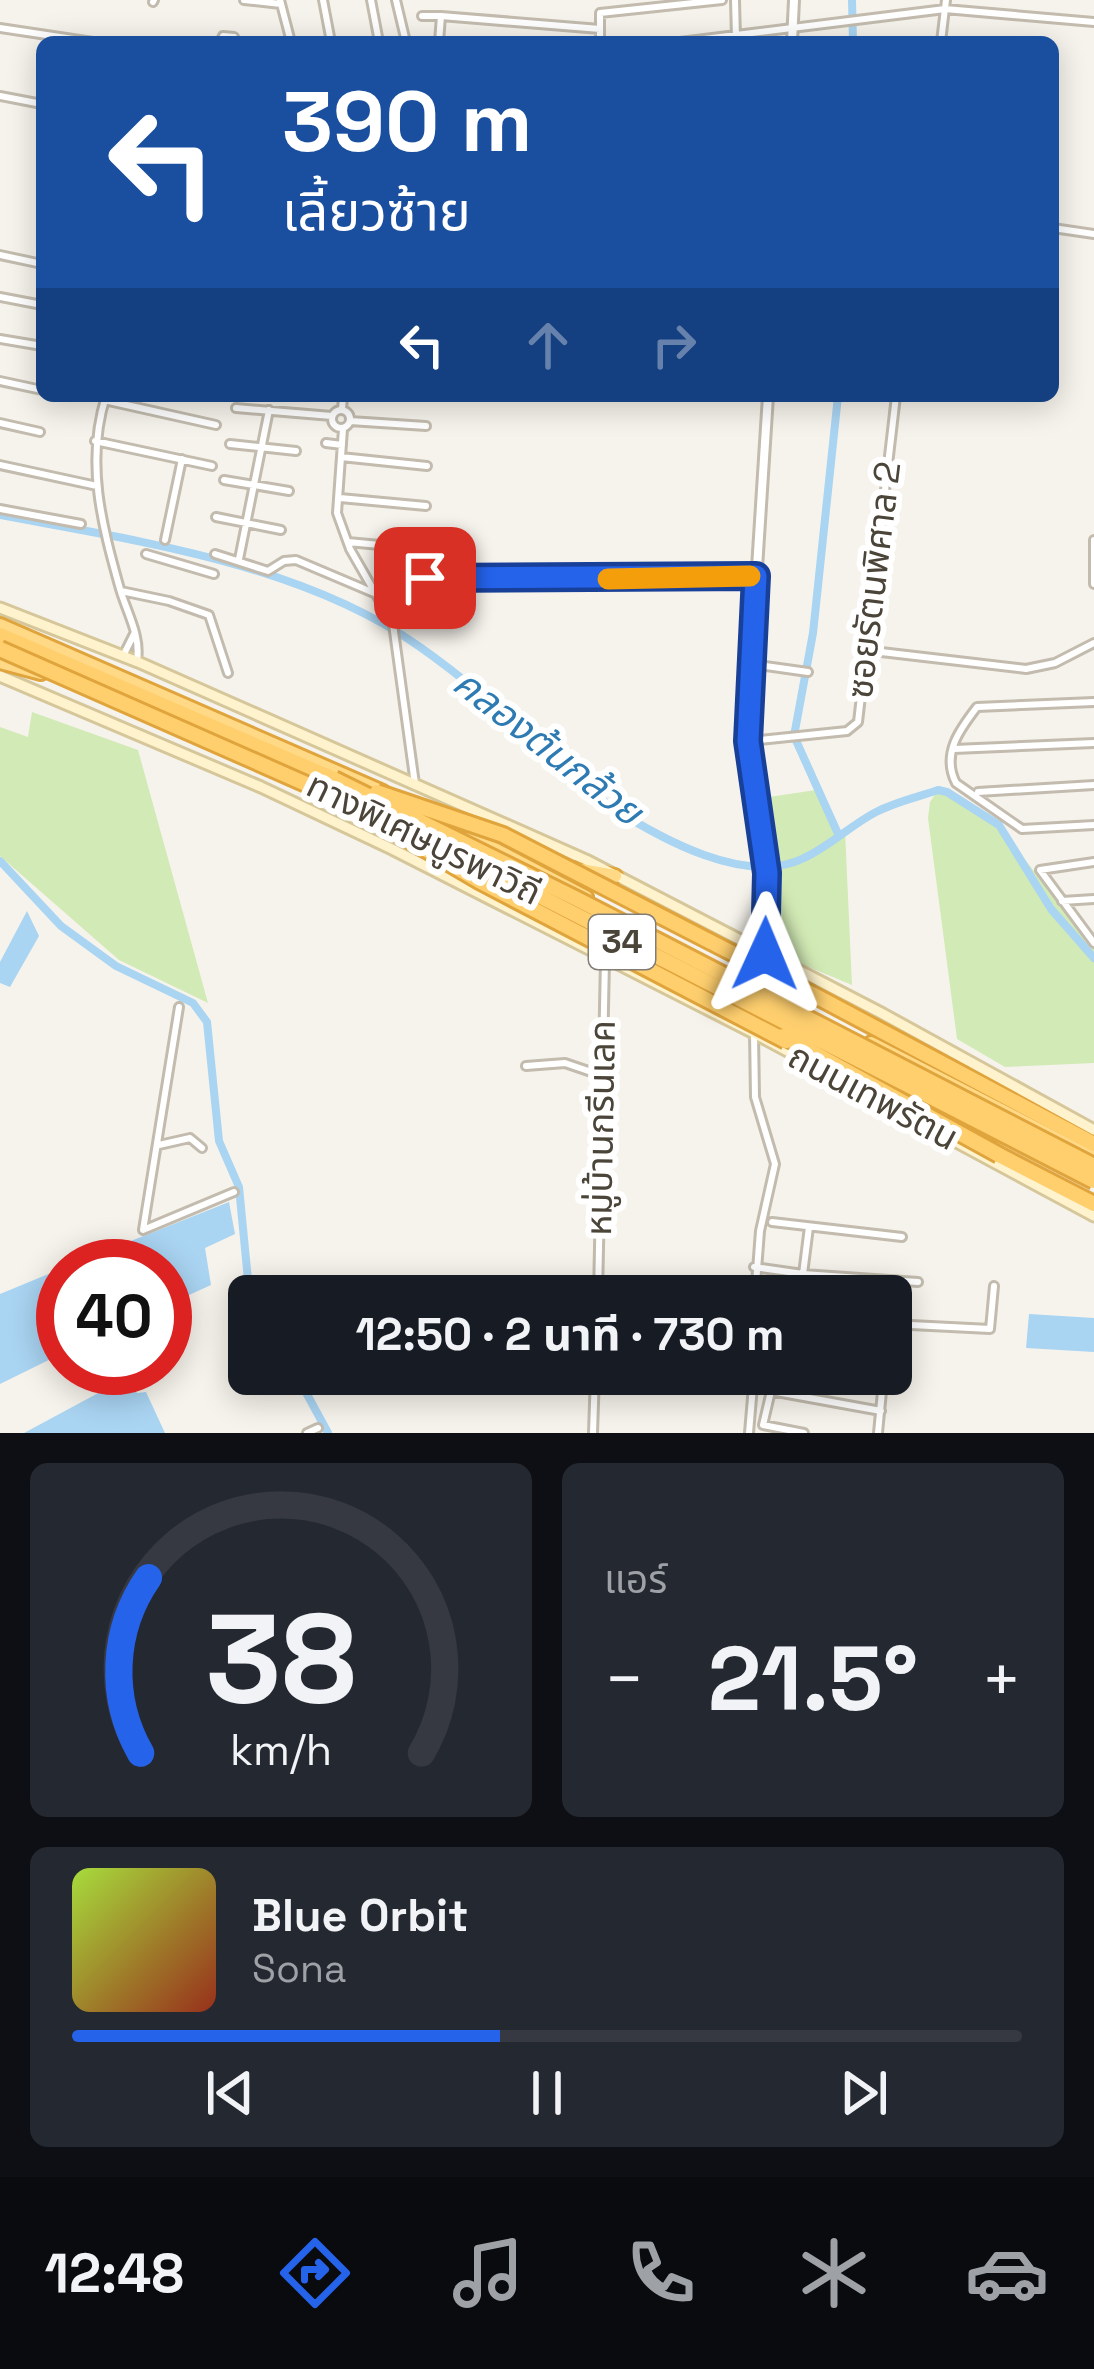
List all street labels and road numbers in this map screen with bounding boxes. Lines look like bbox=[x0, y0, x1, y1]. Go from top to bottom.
street label: ซอยรัตนพิศาล 2 bbox=[837, 459, 911, 701]
street label: ทางพิเศษบูรพาวิถี bbox=[299, 762, 549, 916]
road number: 34 bbox=[589, 915, 655, 969]
street label: หมู่บ้านกรีนเลค bbox=[576, 1020, 626, 1236]
street label: ถนนเทพรัตน bbox=[780, 1033, 966, 1161]

